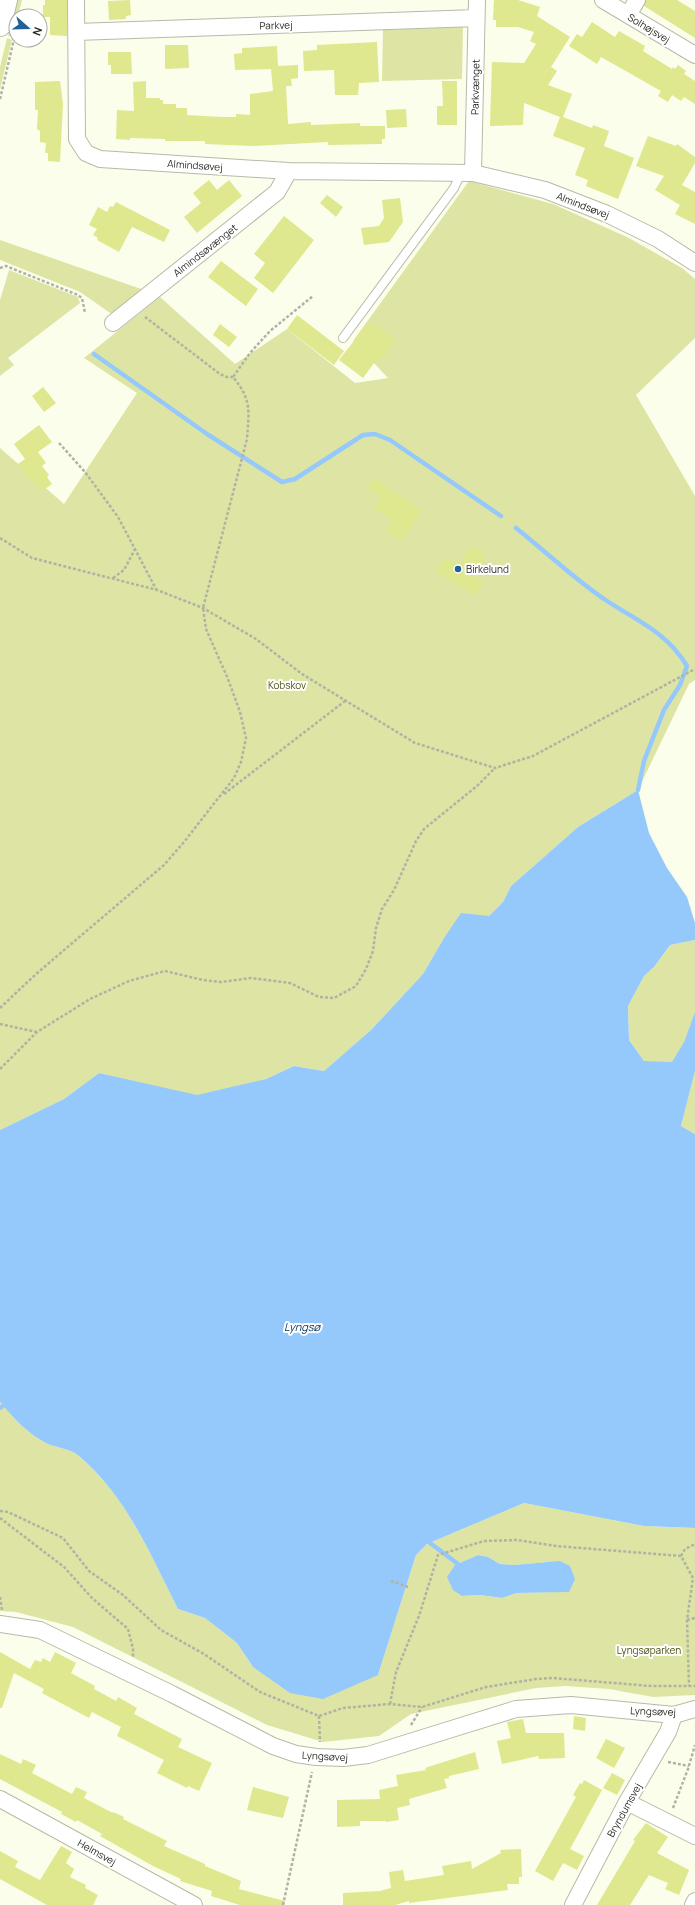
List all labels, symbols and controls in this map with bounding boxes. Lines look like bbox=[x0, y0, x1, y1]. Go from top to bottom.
north arrow bbox=[8, 8, 48, 48]
street label: Solhøjsvej bbox=[625, 10, 673, 46]
street label: Parkvej bbox=[259, 17, 293, 33]
text: N bbox=[29, 25, 46, 38]
street label: Parkvænget bbox=[468, 59, 482, 115]
street label: Almindsøvej bbox=[167, 156, 223, 174]
street label: Almindsøvej bbox=[555, 189, 611, 221]
street label: Almindsøvænget bbox=[170, 220, 240, 280]
place label: Birkelund bbox=[466, 562, 509, 576]
marker: Birkelund bbox=[453, 564, 463, 574]
park label: Kobskov bbox=[268, 678, 306, 692]
water label: Lyngsø bbox=[284, 1319, 322, 1334]
park label: Lyngsøparken bbox=[617, 1643, 681, 1657]
street label: Lyngsøvej bbox=[630, 1703, 676, 1719]
street label: Lyngsøvej bbox=[302, 1748, 348, 1764]
street label: Bryndumsvej bbox=[603, 1781, 645, 1839]
street label: Helmsvej bbox=[75, 1836, 119, 1868]

